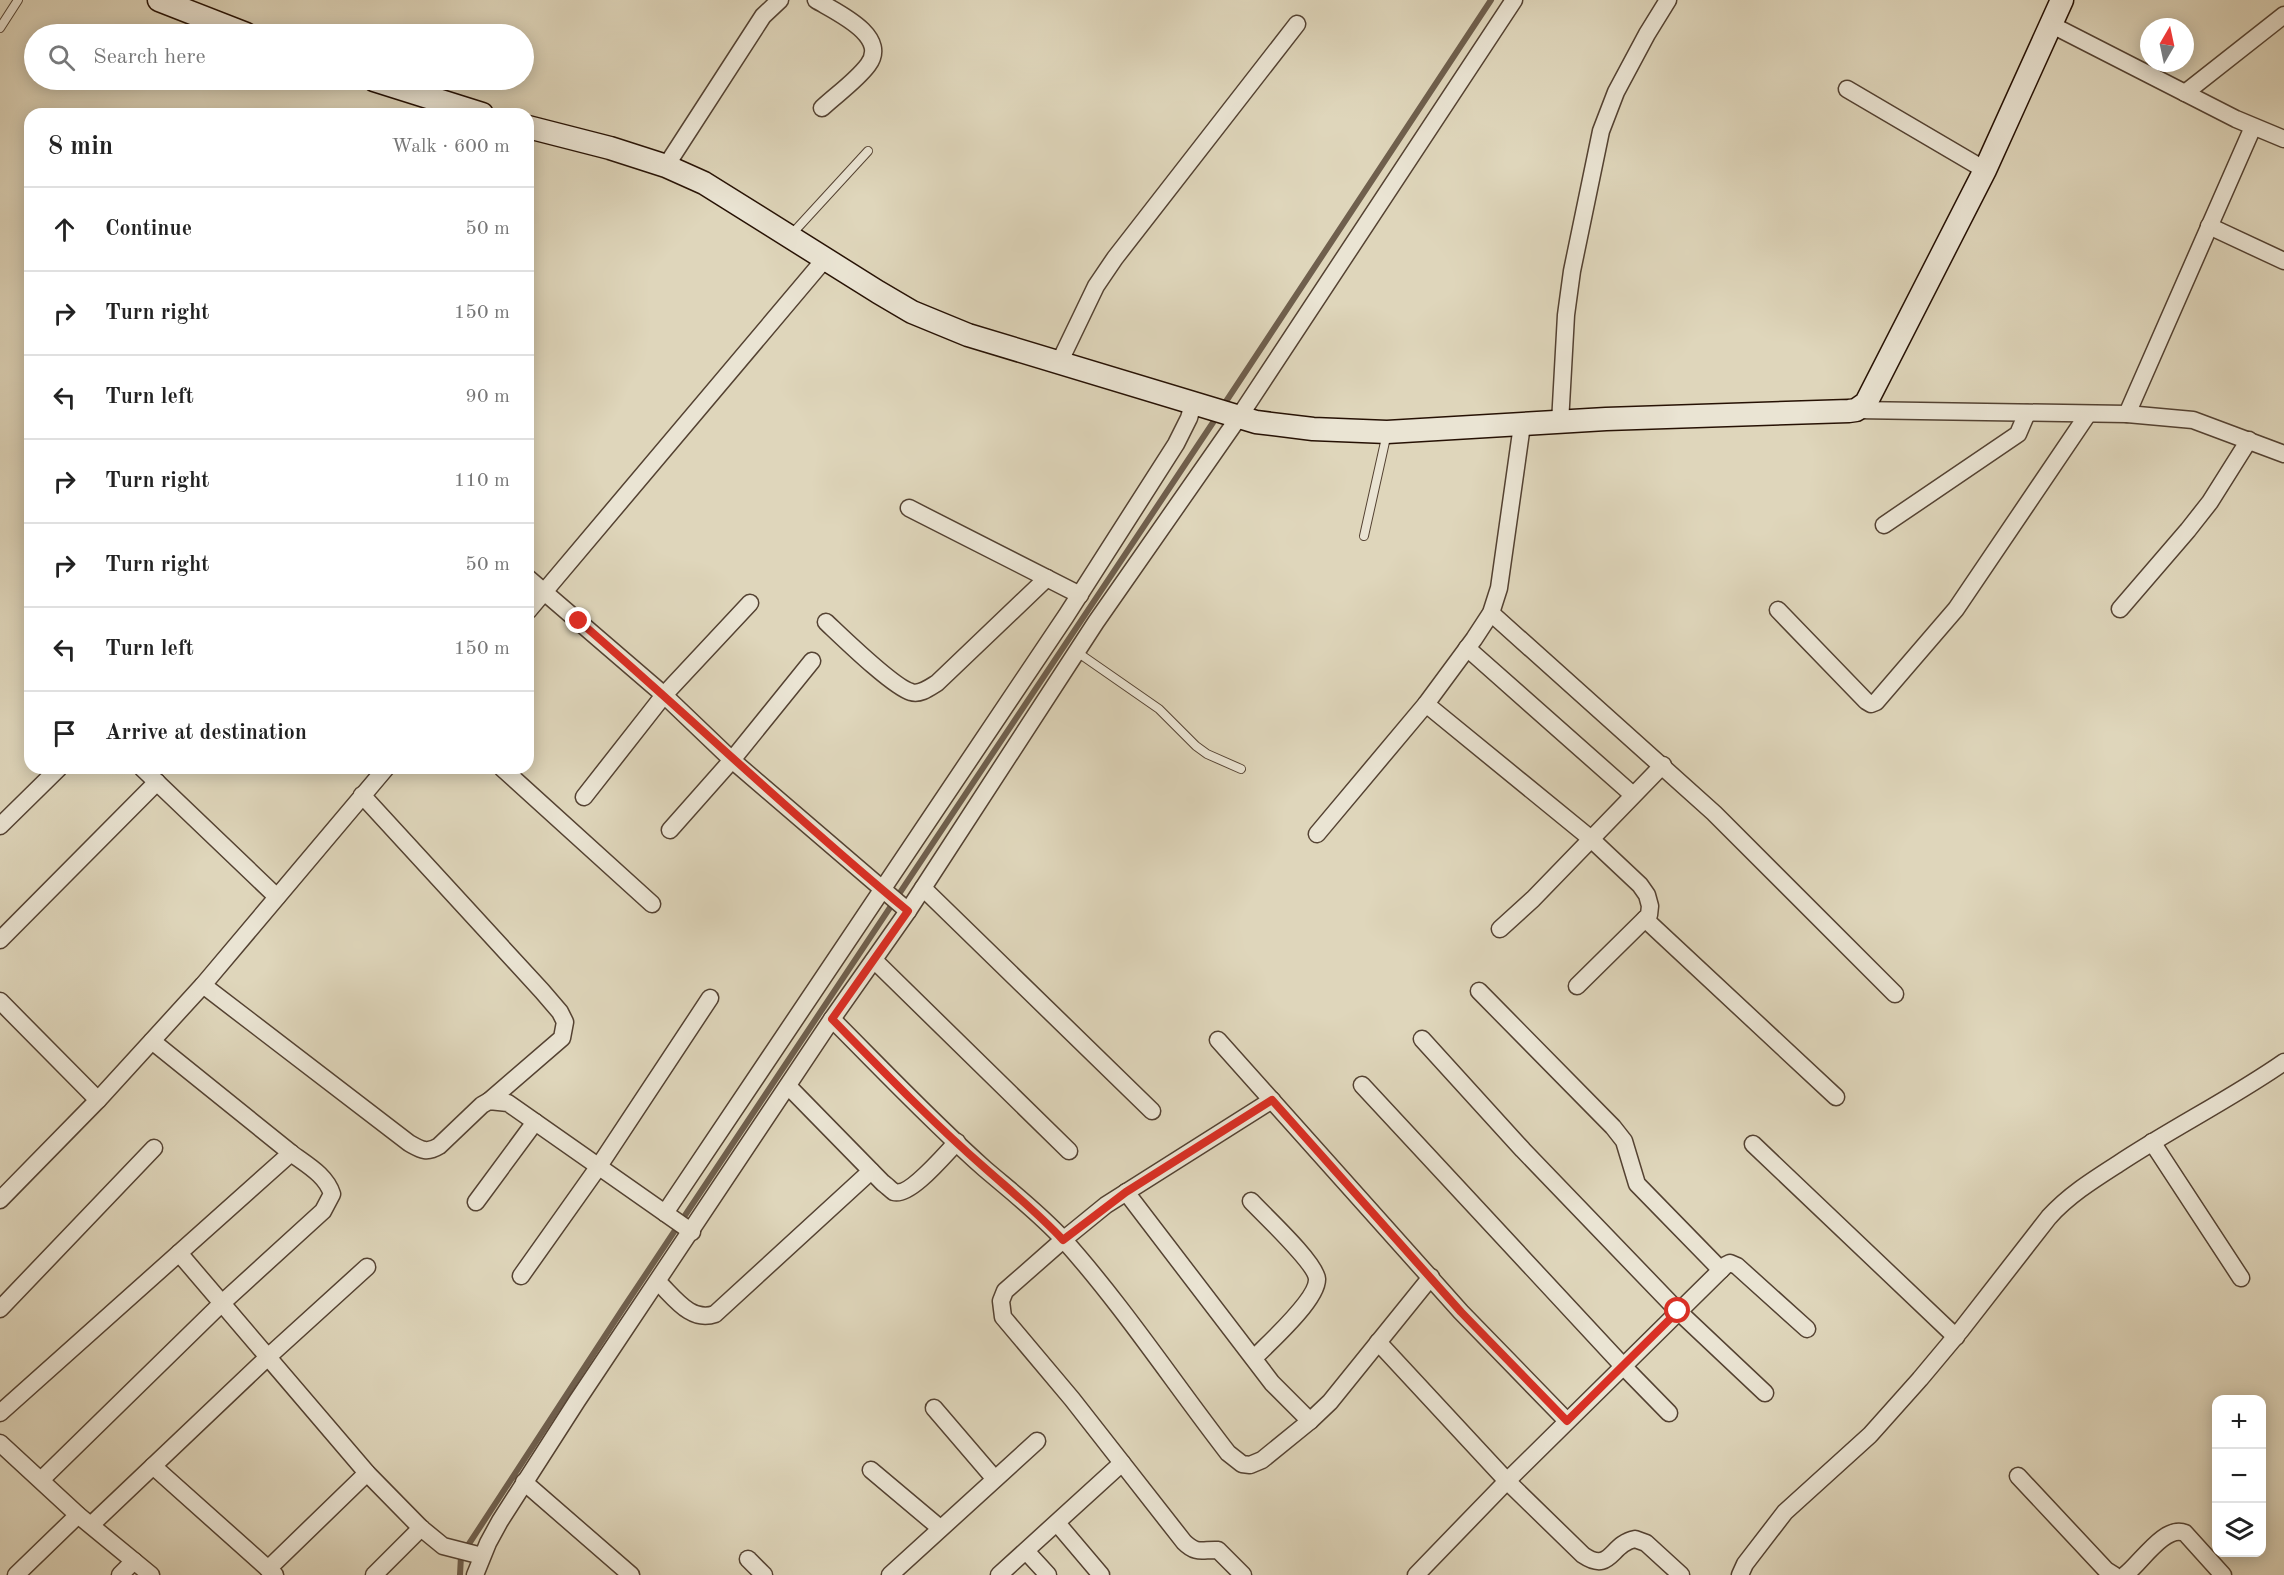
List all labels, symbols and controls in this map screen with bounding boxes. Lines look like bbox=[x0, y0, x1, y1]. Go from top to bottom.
north arrow bbox=[2140, 18, 2194, 72]
search box bbox=[24, 24, 534, 90]
icon: search bbox=[45, 41, 78, 74]
text: Search here bbox=[93, 46, 206, 68]
text: 8 min bbox=[48, 134, 113, 160]
text: Walk · 600 m bbox=[391, 137, 510, 157]
icon: ahead bbox=[48, 213, 81, 246]
text: Continue bbox=[105, 218, 192, 240]
text: 50 m bbox=[465, 219, 510, 239]
icon: right bbox=[48, 297, 81, 330]
text: Turn right bbox=[105, 302, 209, 324]
text: 150 m bbox=[454, 303, 510, 323]
icon: left bbox=[48, 381, 81, 414]
text: Turn left bbox=[105, 386, 194, 408]
text: 90 m bbox=[465, 387, 510, 407]
icon: right bbox=[48, 465, 81, 498]
text: Turn right bbox=[105, 470, 209, 492]
text: 110 m bbox=[454, 471, 510, 491]
icon: right bbox=[48, 549, 81, 582]
text: Turn right bbox=[105, 554, 209, 576]
text: 50 m bbox=[465, 555, 510, 575]
route end bbox=[565, 607, 591, 633]
icon: left bbox=[48, 633, 81, 666]
text: Turn left bbox=[105, 638, 194, 660]
text: 150 m bbox=[454, 639, 510, 659]
icon: arrive bbox=[48, 717, 81, 750]
text: Arrive at destination bbox=[105, 722, 307, 744]
route start bbox=[1664, 1297, 1690, 1323]
map controls bbox=[2212, 1395, 2266, 1557]
button: + bbox=[2212, 1395, 2266, 1449]
button: − bbox=[2212, 1449, 2266, 1503]
button: layers bbox=[2212, 1503, 2266, 1557]

